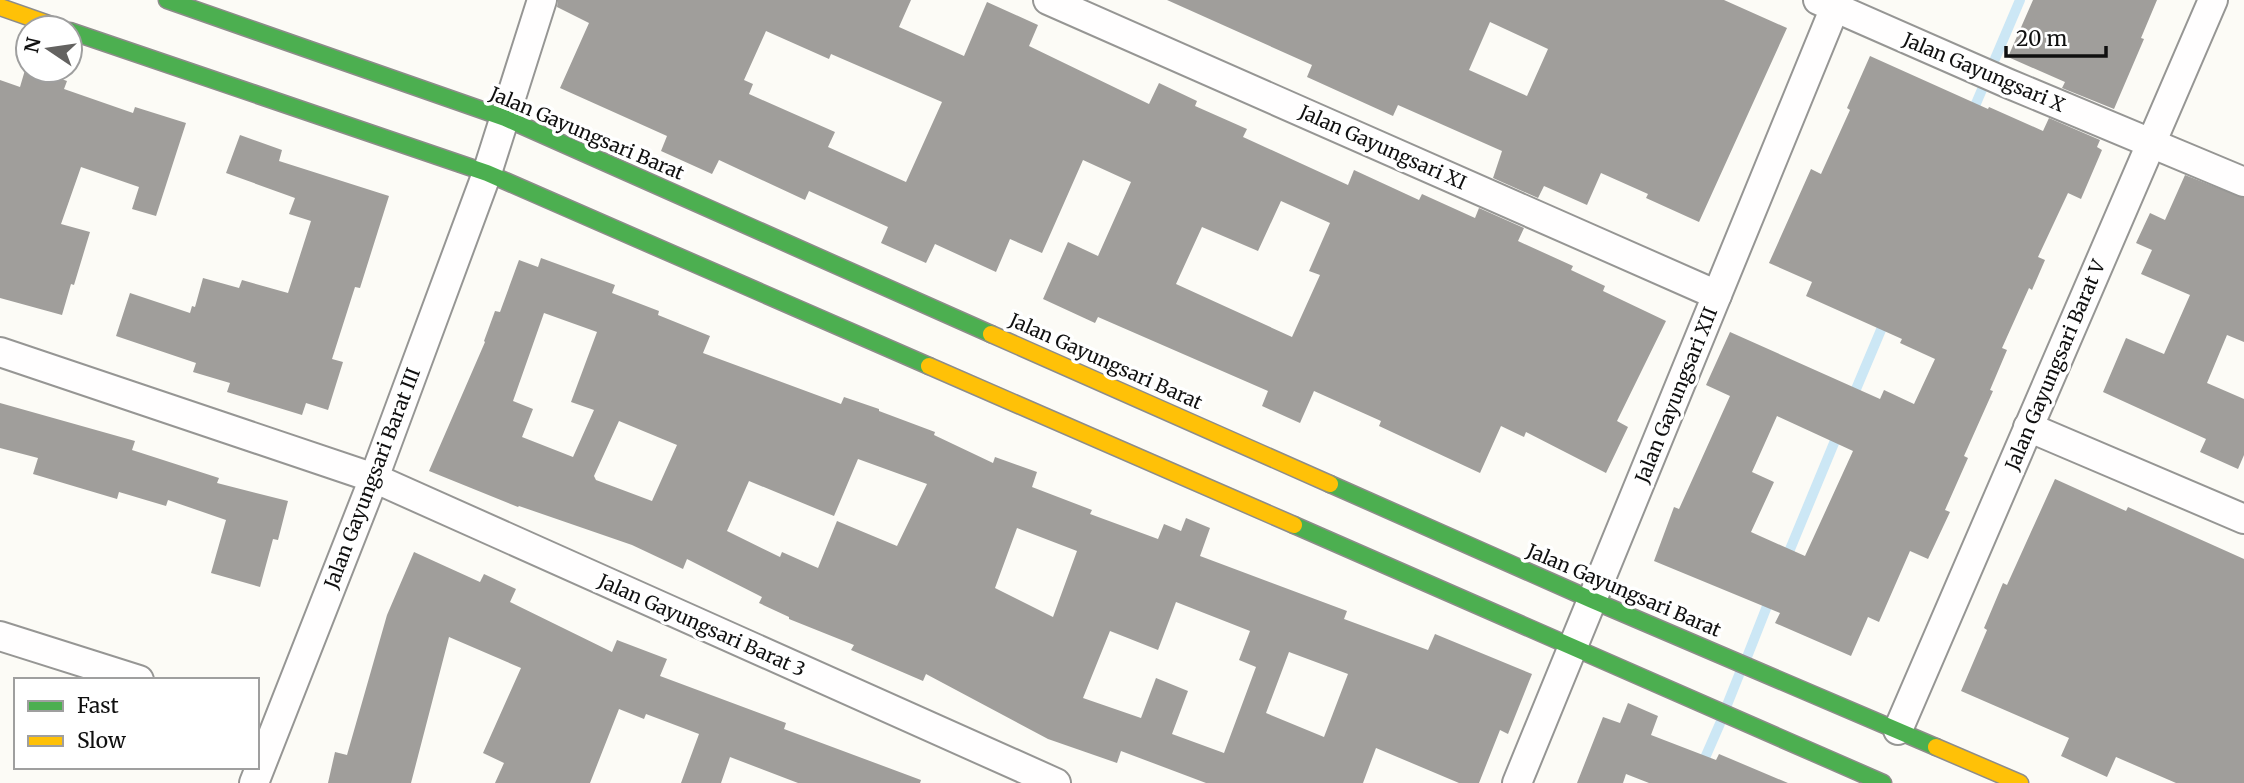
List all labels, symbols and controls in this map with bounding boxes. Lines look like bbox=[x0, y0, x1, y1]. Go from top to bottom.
north arrow bbox=[14, 14, 84, 84]
scale bar bbox=[2006, 14, 2106, 58]
text: 20 m bbox=[2016, 25, 2068, 52]
street label: Jalan Gayungsari X bbox=[1899, 27, 2069, 117]
text: N bbox=[19, 35, 46, 55]
street label: Jalan Gayungsari Barat bbox=[485, 81, 688, 185]
street label: Jalan Gayungsari XI bbox=[1295, 99, 1470, 195]
street label: Jalan Gayungsari Barat V bbox=[1999, 255, 2111, 475]
street label: Jalan Gayungsari XII bbox=[1629, 304, 1722, 487]
street label: Jalan Gayungsari Barat bbox=[1005, 307, 1207, 415]
street label: Jalan Gayungsari Barat III bbox=[318, 364, 425, 593]
street label: Jalan Gayungsari Barat bbox=[1522, 538, 1725, 642]
street label: Jalan Gayungsari Barat 3 bbox=[594, 568, 809, 682]
legend bbox=[14, 678, 259, 769]
text: Fast bbox=[77, 692, 119, 719]
text: Slow bbox=[77, 727, 126, 754]

